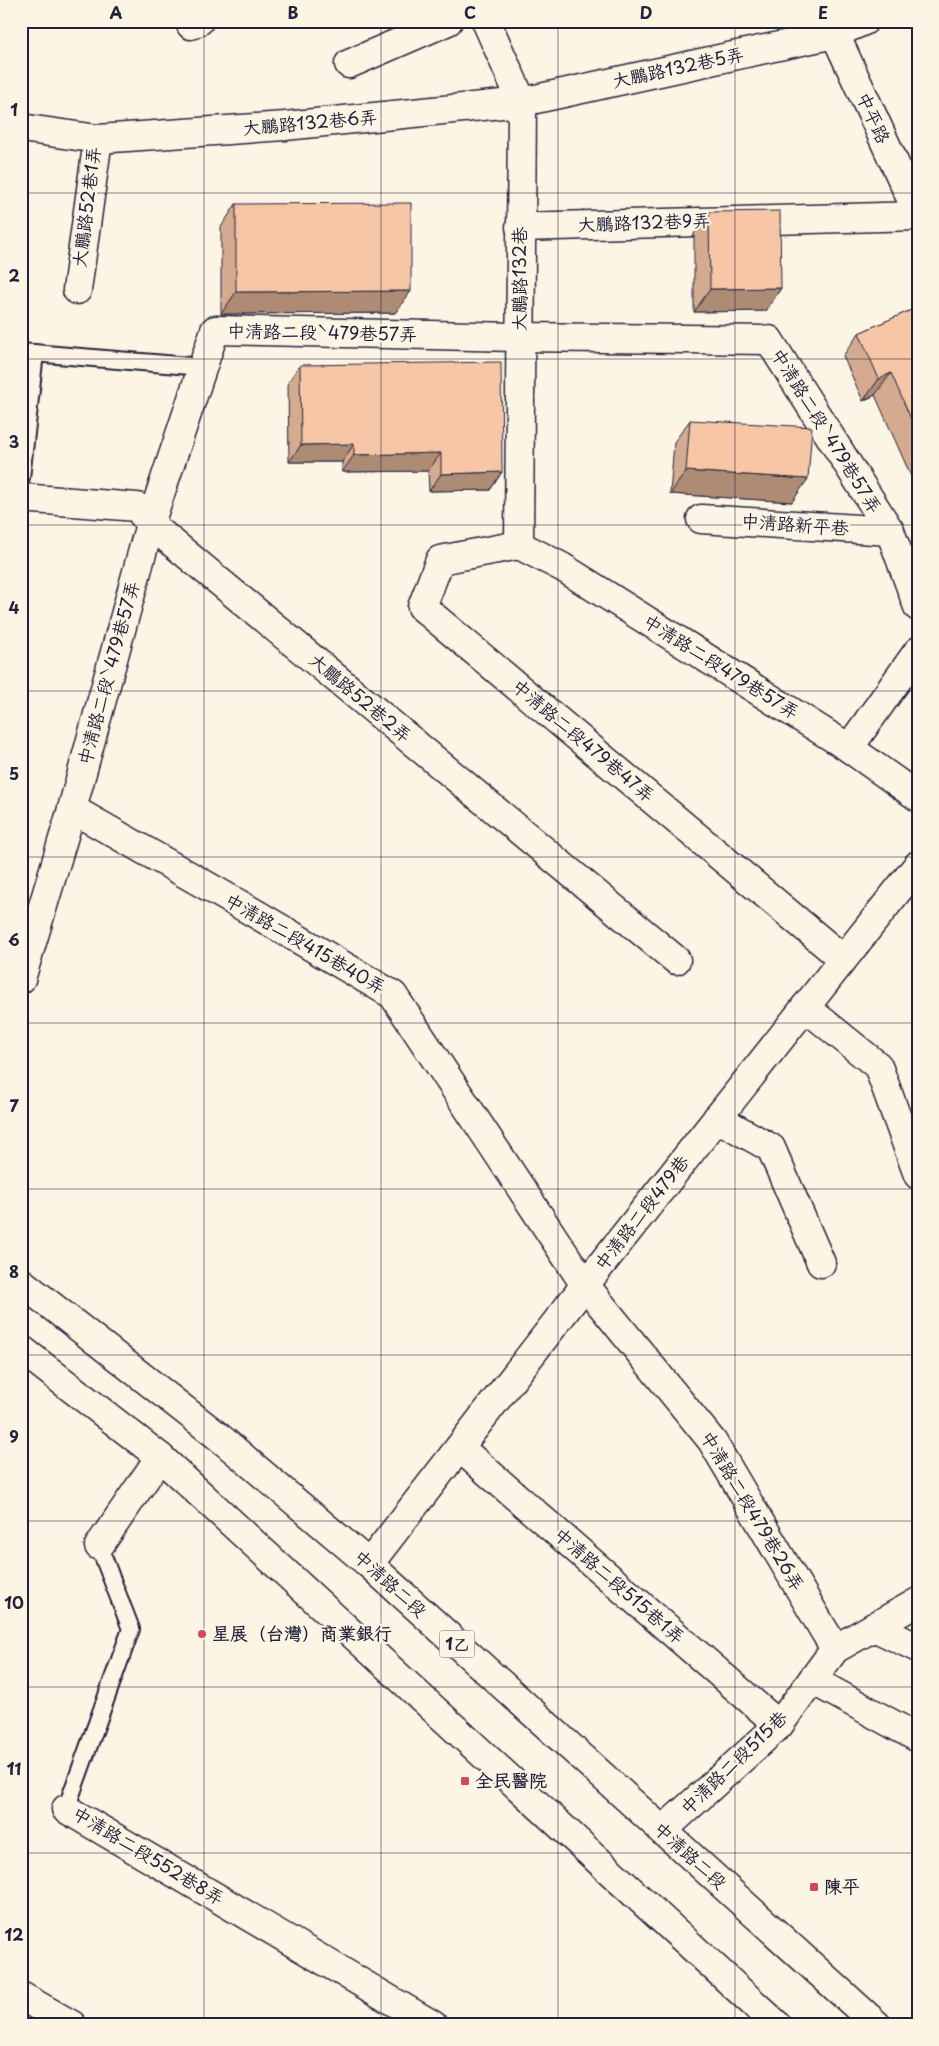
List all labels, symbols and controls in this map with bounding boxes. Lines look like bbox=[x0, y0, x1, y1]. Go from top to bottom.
text: A bbox=[110, 0, 123, 24]
text: B bbox=[288, 0, 299, 24]
text: C bbox=[464, 0, 476, 24]
text: D bbox=[640, 0, 652, 24]
text: E bbox=[818, 0, 828, 24]
street label: 大鵬路132巷5弄 bbox=[609, 39, 746, 94]
street label: 中平路 bbox=[851, 87, 898, 148]
text: 1 bbox=[10, 97, 18, 121]
street label: 大鵬路132巷6弄 bbox=[241, 102, 378, 141]
street label: 大鵬路52巷1弄 bbox=[65, 145, 106, 269]
street label: 大鵬路132巷9弄 bbox=[577, 206, 711, 237]
street label: 大鵬路132巷 bbox=[505, 227, 532, 331]
text: 2 bbox=[8, 263, 20, 287]
street label: 中清路二段ˋ479巷57弄 bbox=[227, 316, 417, 347]
street label: 中清路二段ˋ479巷57弄 bbox=[765, 342, 889, 518]
text: 3 bbox=[9, 429, 19, 453]
street label: 中清路新平巷 bbox=[740, 506, 850, 541]
street label: 中清路二段ˋ479巷57弄 bbox=[70, 577, 145, 768]
text: 4 bbox=[9, 595, 20, 619]
street label: 中清路二段479巷57弄 bbox=[639, 607, 805, 725]
street label: 大鵬路52巷2弄 bbox=[304, 646, 418, 748]
street label: 中清路二段479巷47弄 bbox=[507, 672, 661, 808]
text: 5 bbox=[9, 761, 19, 785]
street label: 中清路二段415巷40弄 bbox=[220, 886, 391, 1000]
text: 6 bbox=[8, 927, 20, 951]
text: 7 bbox=[9, 1093, 19, 1117]
street label: 中清路二段479巷 bbox=[587, 1149, 694, 1275]
text: 8 bbox=[9, 1259, 19, 1283]
text: 9 bbox=[9, 1424, 19, 1448]
street label: 中清路二段479巷26弄 bbox=[695, 1425, 812, 1595]
street label: 中清路二段515巷1弄 bbox=[549, 1520, 691, 1649]
street label: 中清路二段 bbox=[349, 1543, 433, 1623]
text: 10 bbox=[4, 1590, 24, 1614]
place label: 星展（台灣）商業銀行 bbox=[212, 1619, 392, 1646]
marker: 星展（台灣）商業銀行 bbox=[196, 1628, 208, 1640]
road number: 1乙 bbox=[440, 1630, 474, 1658]
street label: 中清路二段515巷 bbox=[673, 1704, 793, 1820]
text: 11 bbox=[7, 1756, 21, 1780]
place label: 全民醫院 bbox=[475, 1766, 547, 1793]
marker: 全民醫院 bbox=[459, 1775, 471, 1787]
street label: 中清路二段552巷8弄 bbox=[68, 1799, 230, 1911]
street label: 中清路二段 bbox=[649, 1815, 733, 1895]
place label: 陳平 bbox=[824, 1872, 860, 1899]
marker: 陳平 bbox=[808, 1881, 820, 1893]
text: 12 bbox=[5, 1922, 23, 1946]

